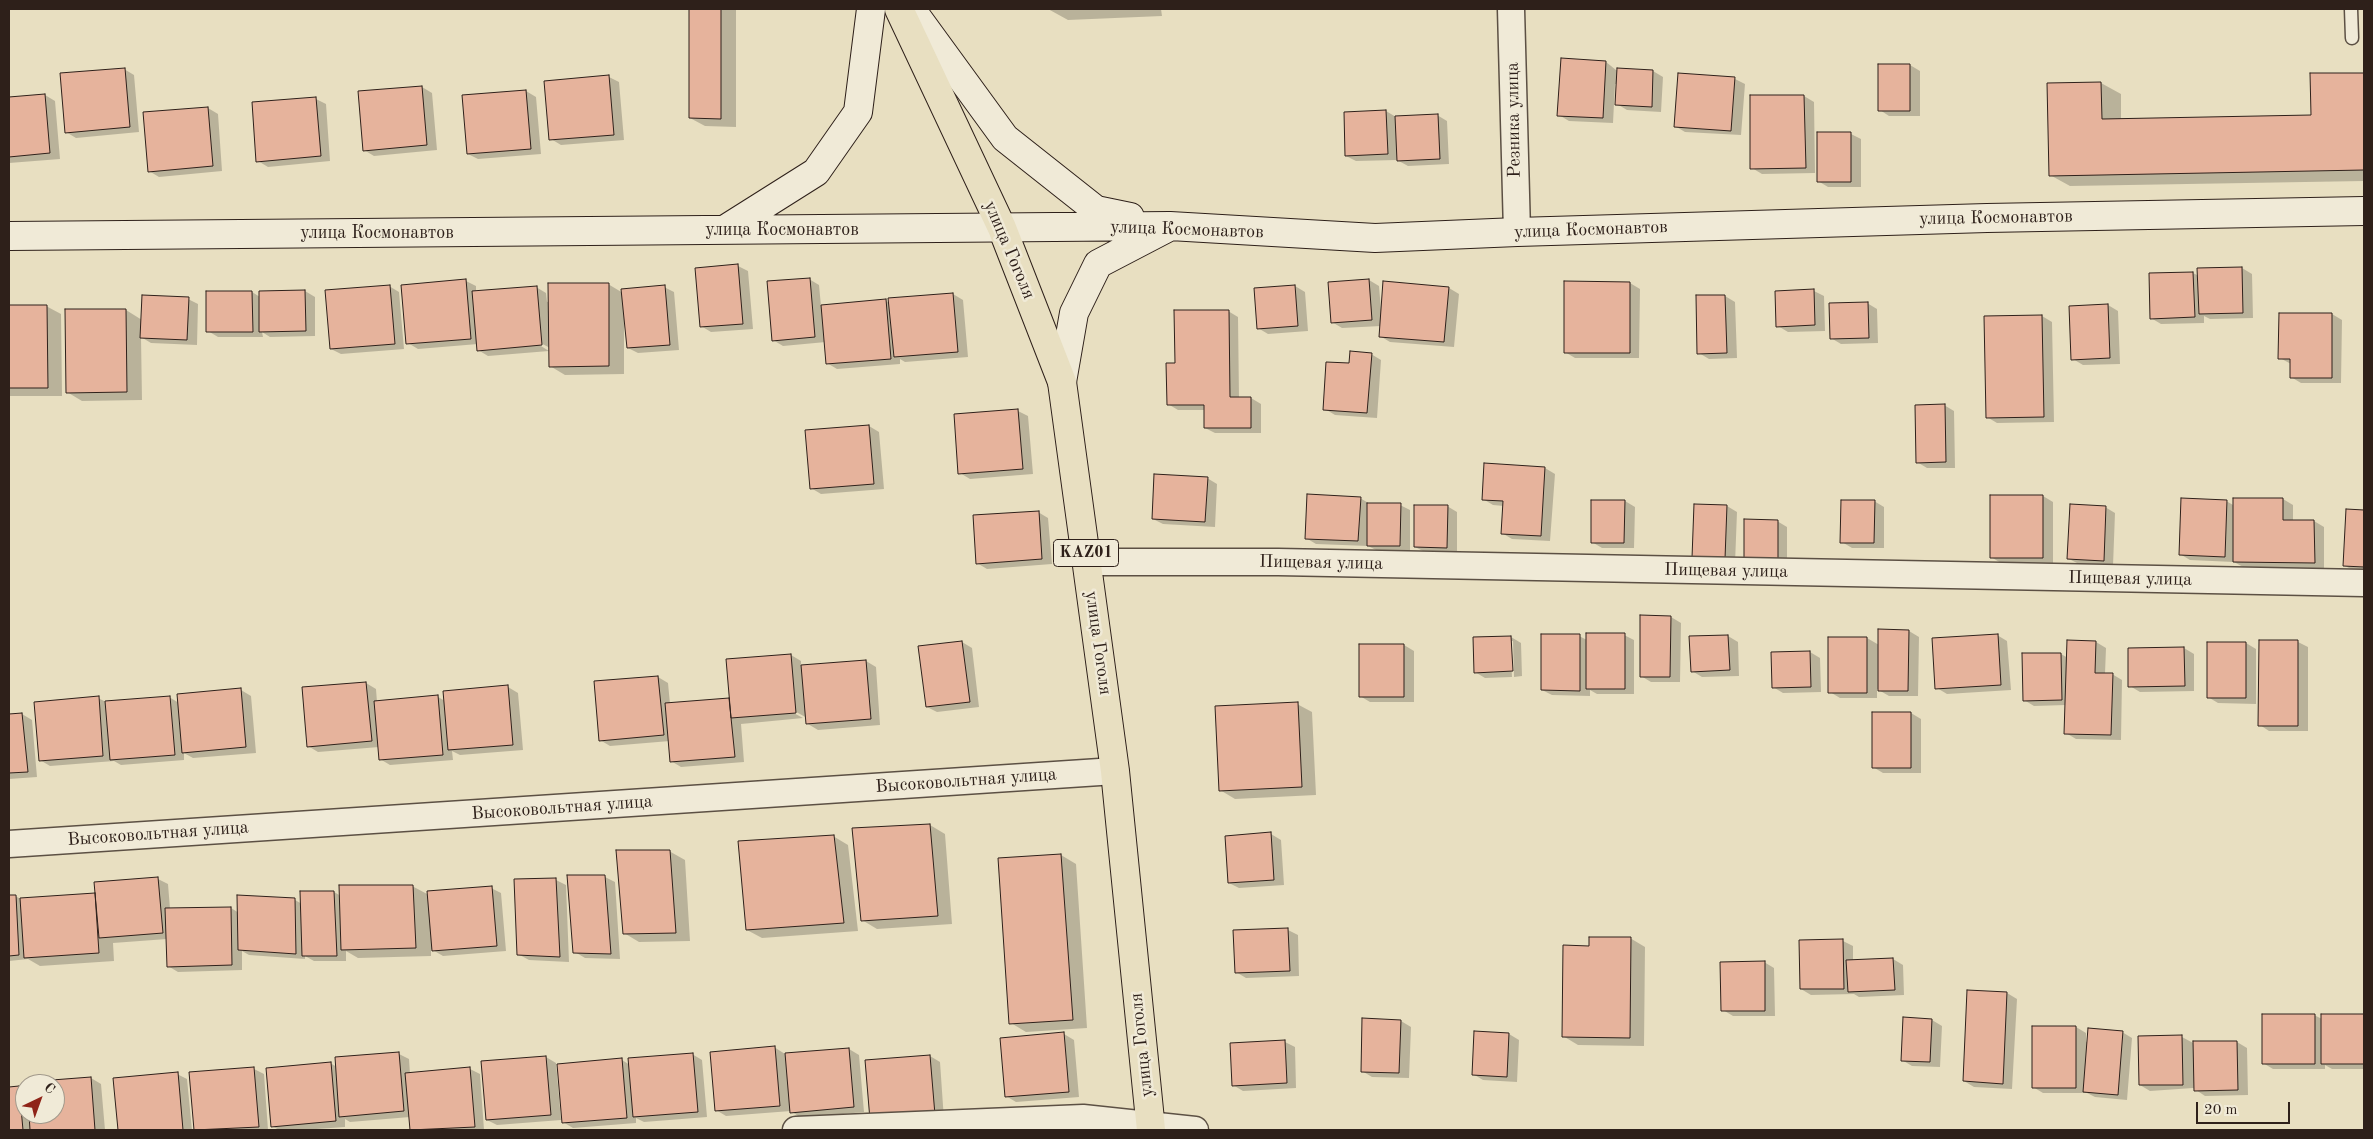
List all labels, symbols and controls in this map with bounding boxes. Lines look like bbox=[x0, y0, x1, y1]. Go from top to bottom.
street label: Резника улица bbox=[1502, 62, 1526, 178]
street label: улица Гоголя bbox=[979, 198, 1039, 302]
street label: улица Космонавтов bbox=[1919, 206, 2073, 230]
street label: улица Космонавтов bbox=[1110, 217, 1264, 243]
street label: улица Космонавтов bbox=[1514, 217, 1668, 243]
street label: улица Космонавтов bbox=[705, 219, 859, 241]
street label: улица Космонавтов bbox=[300, 222, 454, 244]
road number: KАZ01 bbox=[1054, 540, 1118, 566]
street label: Пищевая улица bbox=[1259, 551, 1383, 575]
street label: Пищевая улица bbox=[1664, 559, 1788, 583]
street label: Пищевая улица bbox=[2068, 567, 2192, 591]
street label: улица Гоголя bbox=[1080, 590, 1116, 696]
street label: Высоковольтная улица bbox=[875, 764, 1057, 798]
street label: Высоковольтная улица bbox=[471, 791, 653, 825]
street label: Высоковольтная улица bbox=[67, 817, 249, 851]
street label: улица Гоголя bbox=[1126, 992, 1158, 1098]
north arrow bbox=[15, 1074, 65, 1124]
text: С bbox=[41, 1080, 57, 1097]
scale bar bbox=[2198, 1092, 2292, 1124]
text: 20 m bbox=[2204, 1103, 2238, 1118]

